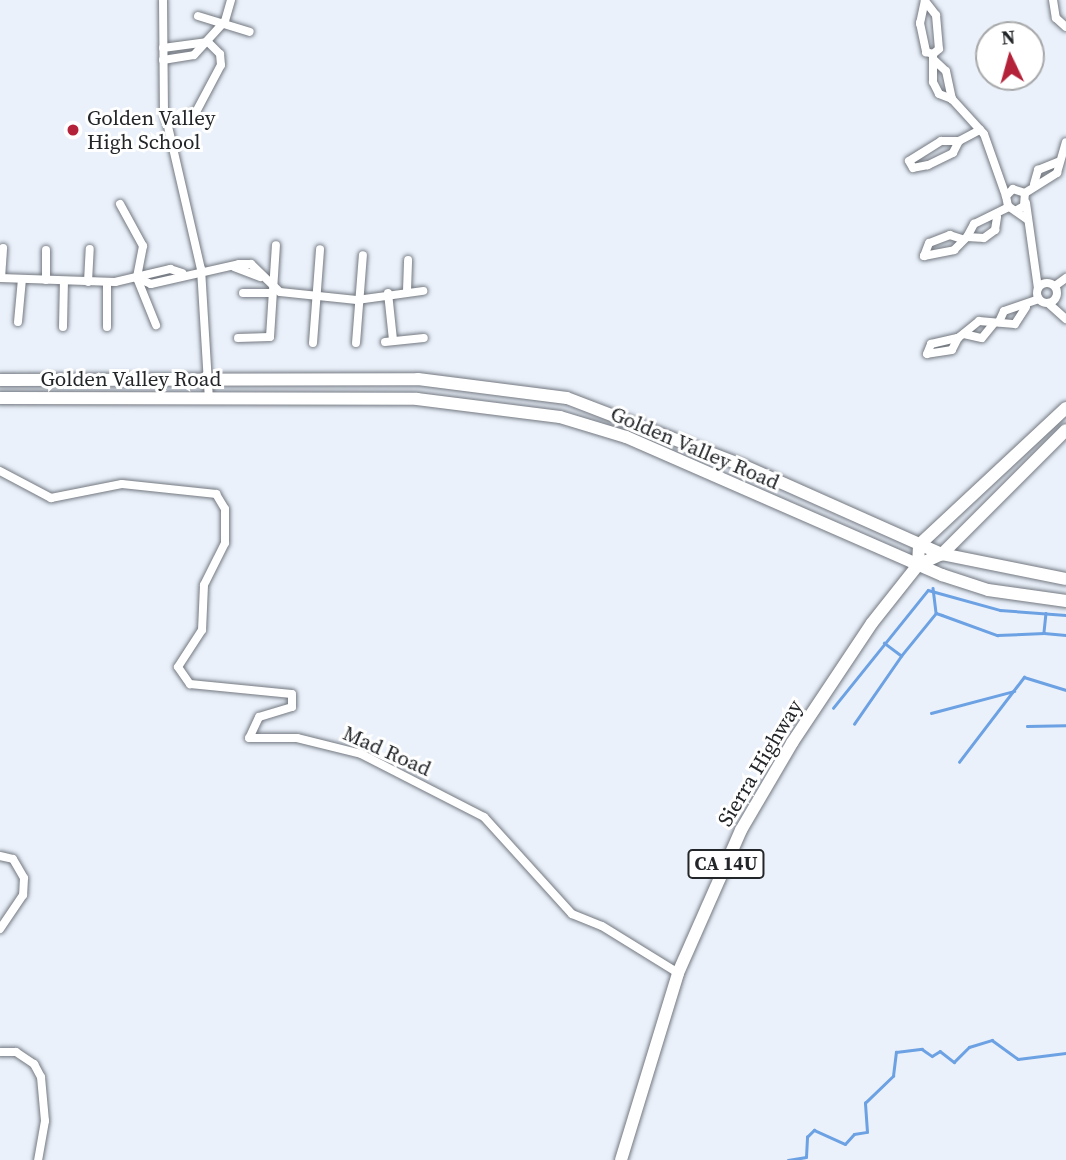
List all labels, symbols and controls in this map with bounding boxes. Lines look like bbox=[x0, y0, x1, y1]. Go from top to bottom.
north arrow bbox=[975, 21, 1045, 91]
text: N bbox=[1000, 24, 1016, 51]
place label: Golden Valley High School bbox=[87, 105, 216, 155]
marker: Golden Valley High School bbox=[65, 122, 81, 138]
street label: Golden Valley Road bbox=[40, 366, 222, 392]
street label: Golden Valley Road bbox=[607, 401, 783, 495]
street label: Sierra Highway bbox=[712, 695, 808, 831]
street label: Mad Road bbox=[339, 720, 435, 782]
road number: CA 14U bbox=[686, 848, 766, 880]

